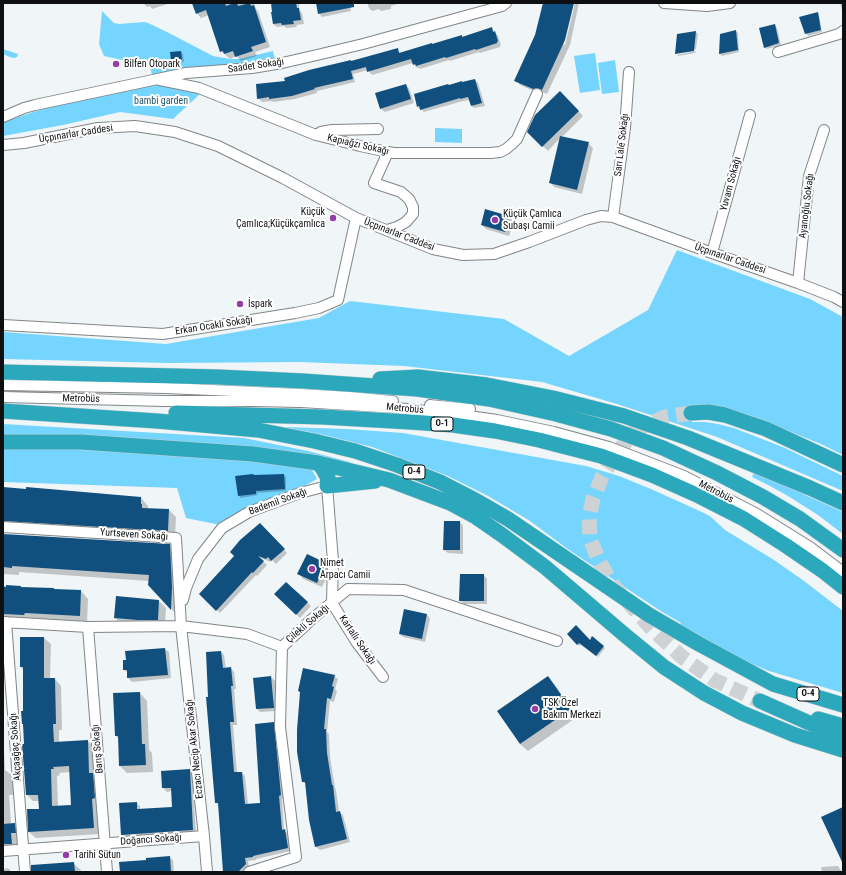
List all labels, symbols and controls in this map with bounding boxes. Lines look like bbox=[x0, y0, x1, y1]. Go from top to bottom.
street label: Saadet Sokağı bbox=[227, 56, 285, 76]
place label: Bilfen Otopark bbox=[124, 58, 180, 70]
marker: Bilfen Otopark bbox=[111, 59, 121, 69]
park label: bambi garden bbox=[134, 95, 188, 107]
street label: Sarı Lale Sokağı bbox=[612, 113, 632, 177]
street label: Üçpınarlar Caddesi bbox=[38, 122, 114, 146]
street label: Kapıağzı Sokağı bbox=[326, 132, 390, 158]
street label: Yuvam Sokağı bbox=[718, 156, 744, 212]
street label: Ayanoğlu Sokağı bbox=[797, 173, 817, 239]
place label: Küçük Çamlıca;Küçükçamlıca bbox=[236, 206, 325, 230]
place label: Küçük Çamlıca Subaşı Camii bbox=[503, 208, 561, 232]
marker: Küçük Çamlıca;Küçükçamlıca bbox=[328, 213, 338, 223]
marker: Küçük Çamlıca Subaşı Camii bbox=[490, 215, 500, 225]
street label: Üçpınarlar Caddesi bbox=[362, 216, 436, 254]
street label: Üçpınarlar Caddesi bbox=[693, 241, 767, 277]
place label: İspark bbox=[248, 298, 272, 310]
marker: İspark bbox=[235, 299, 245, 309]
street label: Erkan Ocaklı Sokağı bbox=[174, 314, 254, 338]
street label: Metrobüs bbox=[62, 393, 100, 405]
street label: Metrobüs bbox=[386, 401, 424, 417]
road number: O-1 bbox=[431, 417, 453, 431]
road number: O-4 bbox=[403, 465, 425, 479]
street label: Metrobüs bbox=[697, 478, 735, 506]
street label: Bademil Sokağı bbox=[247, 486, 309, 518]
street label: Yurtseven Sokağı bbox=[100, 527, 168, 543]
place label: Nimet Arpacı Camii bbox=[320, 557, 370, 580]
marker: Nimet Arpacı Camii bbox=[307, 564, 317, 574]
street label: Çilekli Sokağı bbox=[284, 602, 332, 646]
street label: Kartallı Sokağı bbox=[336, 613, 378, 667]
road number: O-4 bbox=[797, 687, 819, 701]
place label: TSK Özel Bakım Merkezi bbox=[543, 697, 601, 720]
street label: Eczacı Necip Akar Sokağı bbox=[184, 699, 206, 799]
marker: TSK Özel Bakım Merkezi bbox=[530, 704, 540, 714]
street label: Akçaağaç Sokağı bbox=[8, 713, 24, 781]
street label: Barış Sokağı bbox=[90, 724, 106, 774]
street label: Doğancı Sokağı bbox=[120, 832, 182, 848]
place label: Tarihi Sütun bbox=[74, 849, 121, 861]
marker: Tarihi Sütun bbox=[61, 850, 71, 860]

